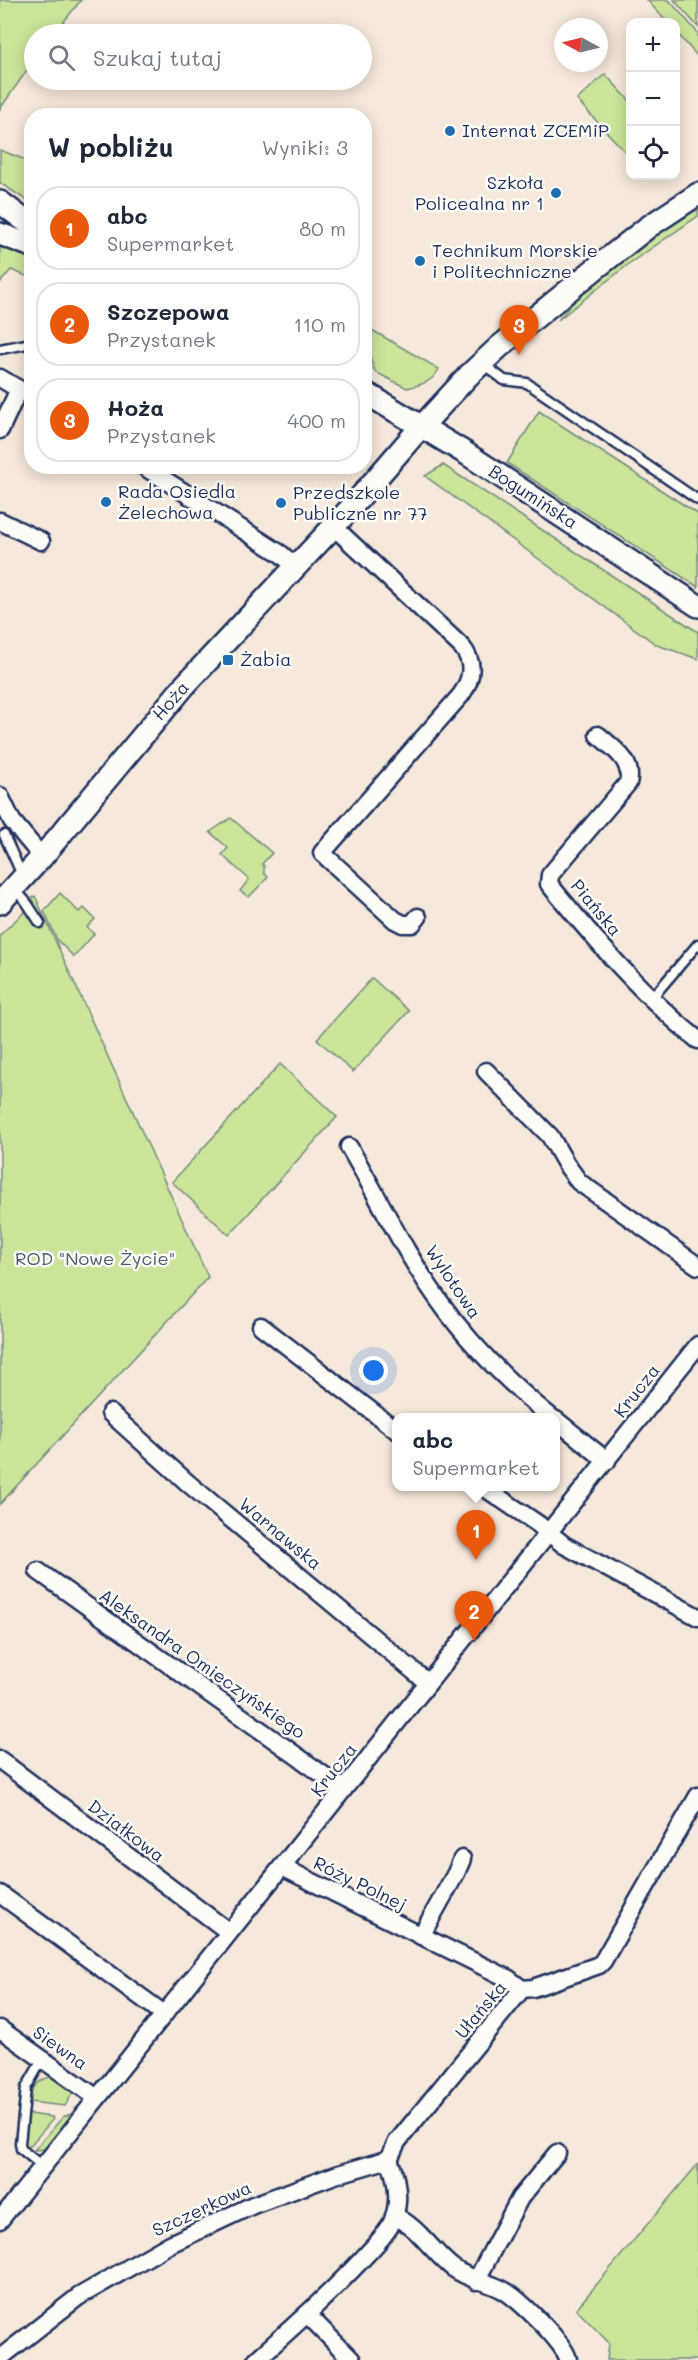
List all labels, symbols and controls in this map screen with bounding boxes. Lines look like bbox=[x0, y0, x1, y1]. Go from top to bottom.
north arrow bbox=[554, 18, 608, 72]
map controls bbox=[626, 18, 680, 180]
button: + bbox=[626, 18, 680, 72]
search box bbox=[24, 24, 372, 90]
icon: search bbox=[45, 41, 78, 74]
text: Szukaj tutaj bbox=[93, 43, 222, 72]
button: − bbox=[626, 72, 680, 126]
place label: Internat ZCEMiP bbox=[462, 118, 609, 142]
marker: Internat ZCEMiP bbox=[443, 124, 457, 138]
button: locate bbox=[626, 126, 680, 180]
text: W pobliżu bbox=[48, 130, 174, 164]
text: Wyniki: 3 bbox=[262, 134, 348, 160]
place label: Szkoła Policealna nr 1 bbox=[415, 170, 544, 215]
marker: Szkoła Policealna nr 1 bbox=[549, 186, 563, 200]
text: abc bbox=[107, 201, 148, 230]
text: 1 bbox=[65, 215, 74, 241]
text: 80 m bbox=[299, 215, 346, 241]
text: Supermarket bbox=[107, 230, 234, 256]
place label: Technikum Morskie i Politechniczne bbox=[432, 238, 598, 283]
marker: Technikum Morskie i Politechniczne bbox=[413, 254, 427, 268]
text: Szczepowa bbox=[107, 297, 230, 326]
pin: 3 bbox=[500, 306, 538, 355]
text: 2 bbox=[64, 311, 75, 337]
text: 110 m bbox=[293, 311, 346, 337]
text: Przystanek bbox=[107, 326, 216, 352]
text: Hoża bbox=[107, 393, 164, 422]
text: 3 bbox=[64, 407, 76, 433]
text: 400 m bbox=[287, 407, 346, 433]
text: Przystanek bbox=[107, 422, 216, 448]
street label: Bogumińska bbox=[484, 458, 583, 534]
place label: Rada Osiedla Żelechowa bbox=[118, 479, 236, 524]
place label: Przedszkole Publiczne nr 77 bbox=[293, 480, 428, 525]
marker: Rada Osiedla Żelechowa bbox=[99, 495, 113, 509]
marker: Przedszkole Publiczne nr 77 bbox=[274, 496, 288, 510]
place label: Żabia bbox=[240, 647, 292, 671]
marker: Żabia bbox=[221, 653, 235, 667]
street label: Hoża bbox=[147, 676, 194, 725]
street label: Piańska bbox=[566, 874, 628, 941]
street label: Wylotowa bbox=[420, 1240, 487, 1323]
park label: ROD "Nowe Życie" bbox=[15, 1246, 175, 1270]
your location bbox=[359, 1356, 388, 1385]
street label: Krucza bbox=[608, 1359, 665, 1422]
popup bbox=[392, 1413, 560, 1491]
text: abc bbox=[412, 1425, 453, 1454]
text: Supermarket bbox=[412, 1454, 540, 1480]
street label: Warnawska bbox=[234, 1492, 327, 1575]
pin: 1 bbox=[456, 1510, 496, 1560]
street label: Aleksandra Omieczyńskiego bbox=[95, 1583, 311, 1744]
pin: 2 bbox=[454, 1592, 494, 1641]
street label: Krucza bbox=[305, 1738, 362, 1801]
street label: Działkowa bbox=[83, 1794, 170, 1867]
street label: Róży Polnej bbox=[310, 1850, 411, 1916]
street label: Ułańska bbox=[449, 1975, 511, 2043]
street label: Siewna bbox=[28, 2020, 93, 2075]
street label: Szczerkowa bbox=[148, 2175, 255, 2241]

